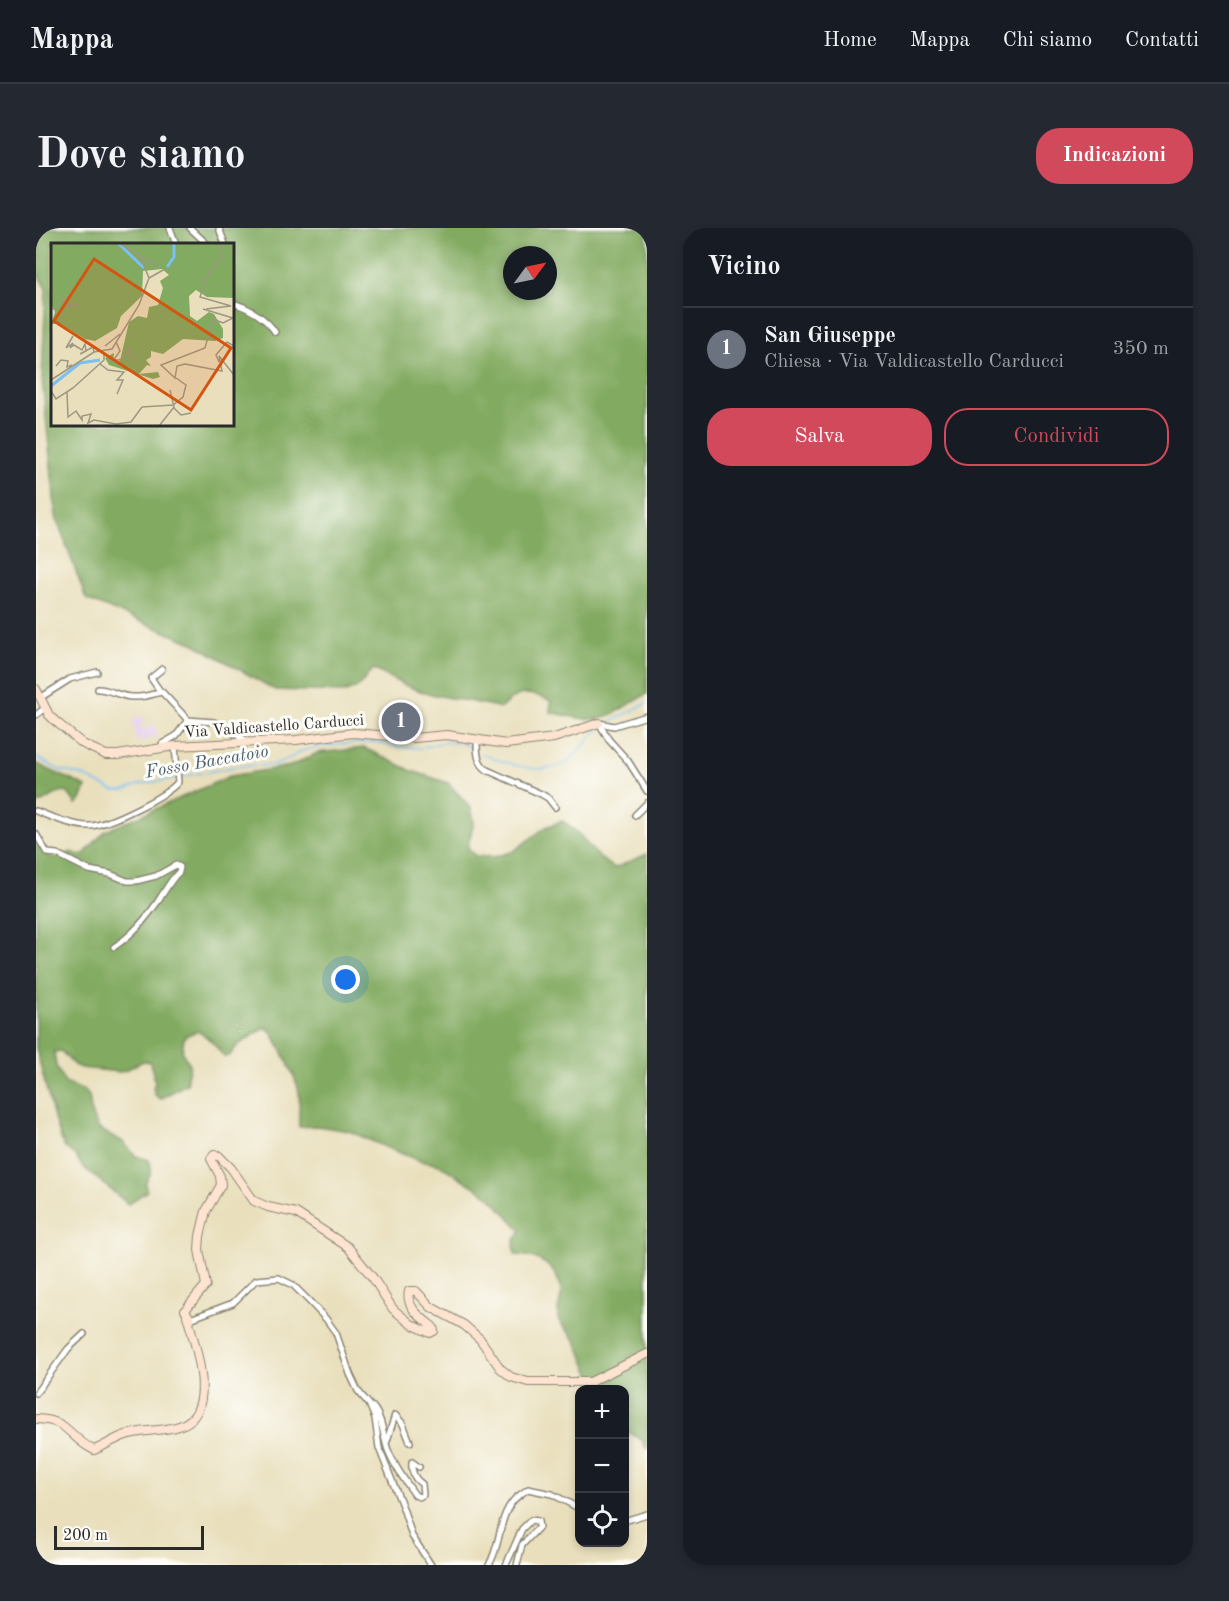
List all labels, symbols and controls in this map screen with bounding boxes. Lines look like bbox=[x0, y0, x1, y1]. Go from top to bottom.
text: Mappa bbox=[30, 27, 114, 55]
text: Home bbox=[823, 30, 877, 51]
text: Mappa bbox=[910, 30, 970, 51]
text: Chi siamo bbox=[1003, 30, 1092, 51]
text: Contatti bbox=[1125, 30, 1199, 51]
button: Indicazioni bbox=[1036, 128, 1193, 184]
text: Dove siamo bbox=[36, 135, 246, 177]
inset map bbox=[51, 243, 234, 426]
north arrow bbox=[503, 246, 557, 300]
text: Vicino bbox=[707, 254, 781, 280]
text: San Giuseppe bbox=[764, 325, 896, 347]
text: 1 bbox=[721, 339, 732, 359]
text: 350 m bbox=[1113, 339, 1169, 359]
text: Chiesa · Via Valdicastello Carducci bbox=[764, 352, 1064, 372]
button: Salva bbox=[707, 408, 932, 466]
button: Condividi bbox=[944, 408, 1169, 466]
pin: 1 bbox=[382, 700, 421, 744]
street label: Via Valdicastello Carducci bbox=[183, 713, 365, 741]
water label: Fosso Baccatoio bbox=[143, 742, 270, 782]
your location bbox=[331, 965, 360, 994]
map controls bbox=[575, 1385, 629, 1547]
button: + bbox=[575, 1385, 629, 1439]
button: − bbox=[575, 1439, 629, 1493]
button: locate bbox=[575, 1493, 629, 1547]
scale bar bbox=[54, 1523, 204, 1550]
text: 200 m bbox=[63, 1528, 108, 1544]

